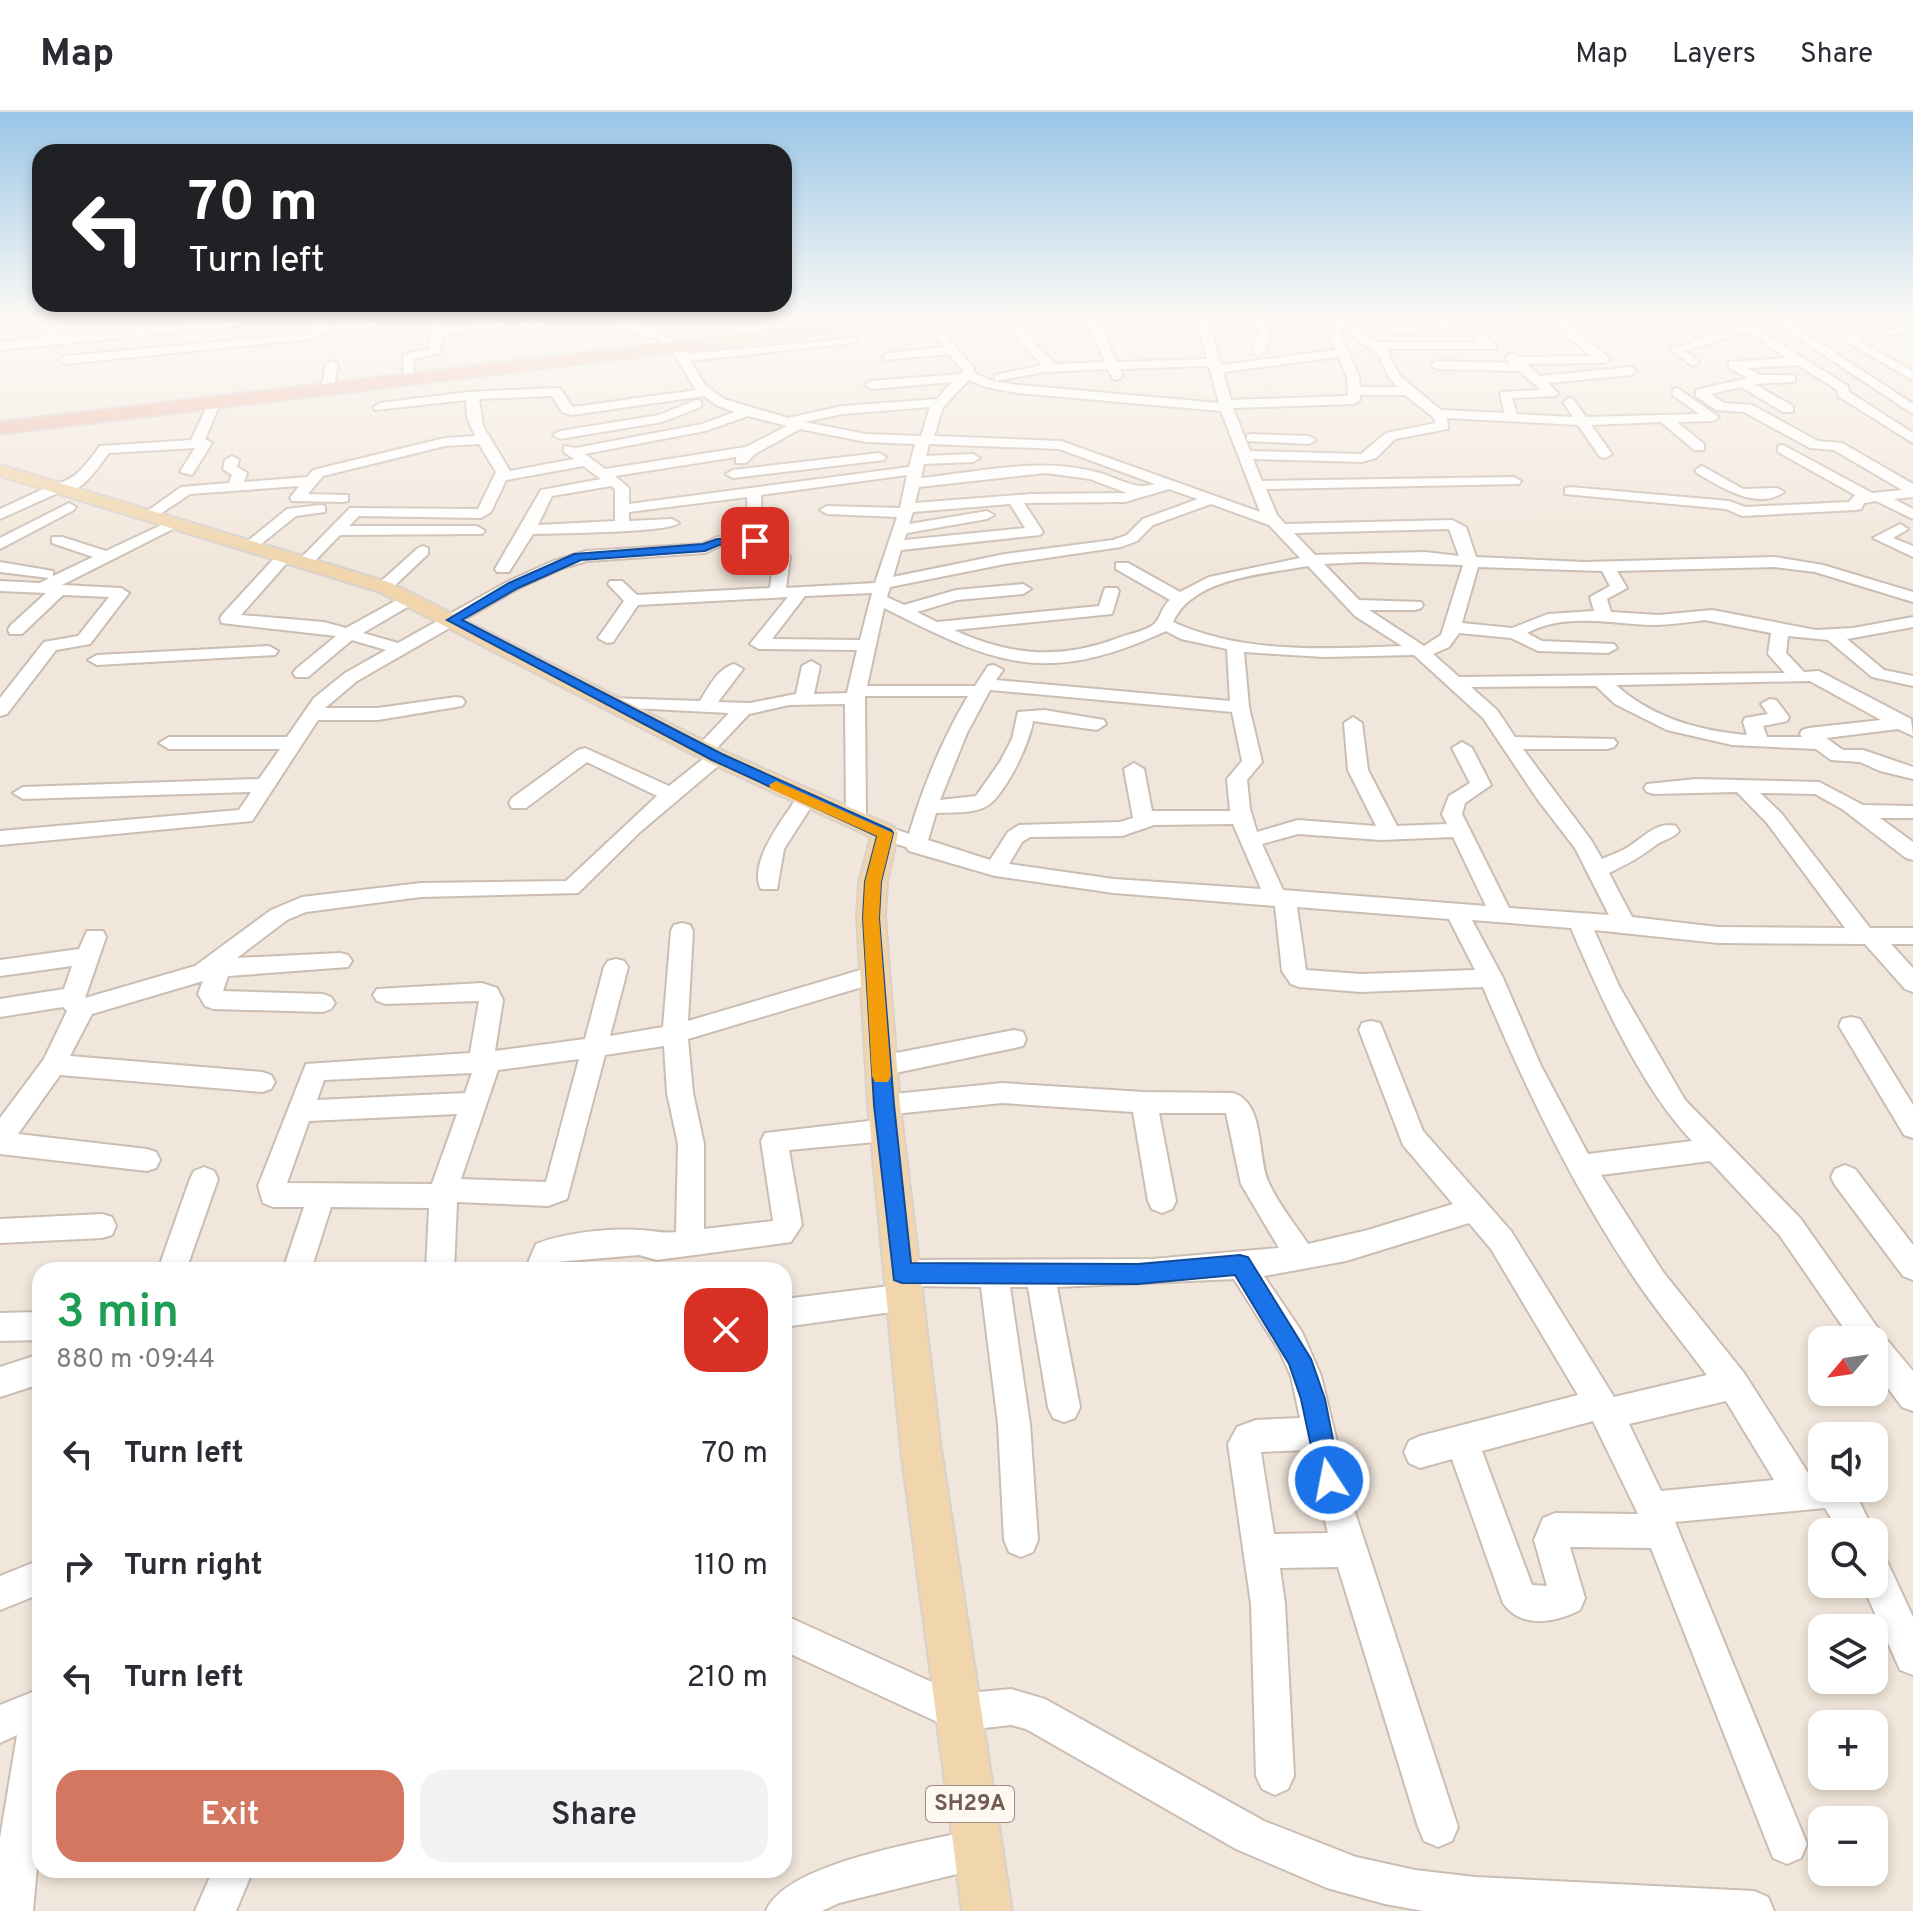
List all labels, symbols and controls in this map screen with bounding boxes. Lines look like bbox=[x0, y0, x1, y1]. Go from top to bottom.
text: Map bbox=[40, 31, 114, 80]
text: Map bbox=[1575, 37, 1628, 73]
text: Layers bbox=[1672, 37, 1756, 73]
text: Share bbox=[1800, 37, 1873, 73]
text: 70 m bbox=[188, 170, 318, 240]
icon: left bbox=[56, 176, 160, 280]
text: Turn left bbox=[188, 239, 325, 285]
pin bbox=[721, 507, 789, 575]
icon: arrive bbox=[733, 519, 777, 563]
text: 3 min bbox=[56, 1284, 179, 1344]
button: close bbox=[684, 1288, 768, 1372]
north arrow bbox=[1808, 1326, 1888, 1406]
map controls bbox=[1808, 1326, 1888, 1886]
text: 880 m · 09:44 bbox=[56, 1344, 215, 1377]
button: sound bbox=[1808, 1422, 1888, 1502]
icon: left bbox=[56, 1432, 100, 1476]
text: Turn left bbox=[124, 1436, 244, 1473]
text: 70 m bbox=[702, 1436, 768, 1473]
position arrow bbox=[1287, 1438, 1371, 1522]
button: search bbox=[1808, 1518, 1888, 1598]
icon: right bbox=[56, 1544, 100, 1588]
text: Turn right bbox=[124, 1548, 262, 1585]
text: 110 m bbox=[694, 1548, 768, 1585]
button: layers bbox=[1808, 1614, 1888, 1694]
icon: left bbox=[56, 1656, 100, 1700]
text: Turn left bbox=[124, 1660, 244, 1697]
text: 210 m bbox=[687, 1660, 768, 1697]
button: + bbox=[1808, 1710, 1888, 1790]
button: Exit bbox=[56, 1770, 404, 1862]
button: Share bbox=[420, 1770, 768, 1862]
road number: SH29A bbox=[926, 1786, 1014, 1822]
button: − bbox=[1808, 1806, 1888, 1886]

